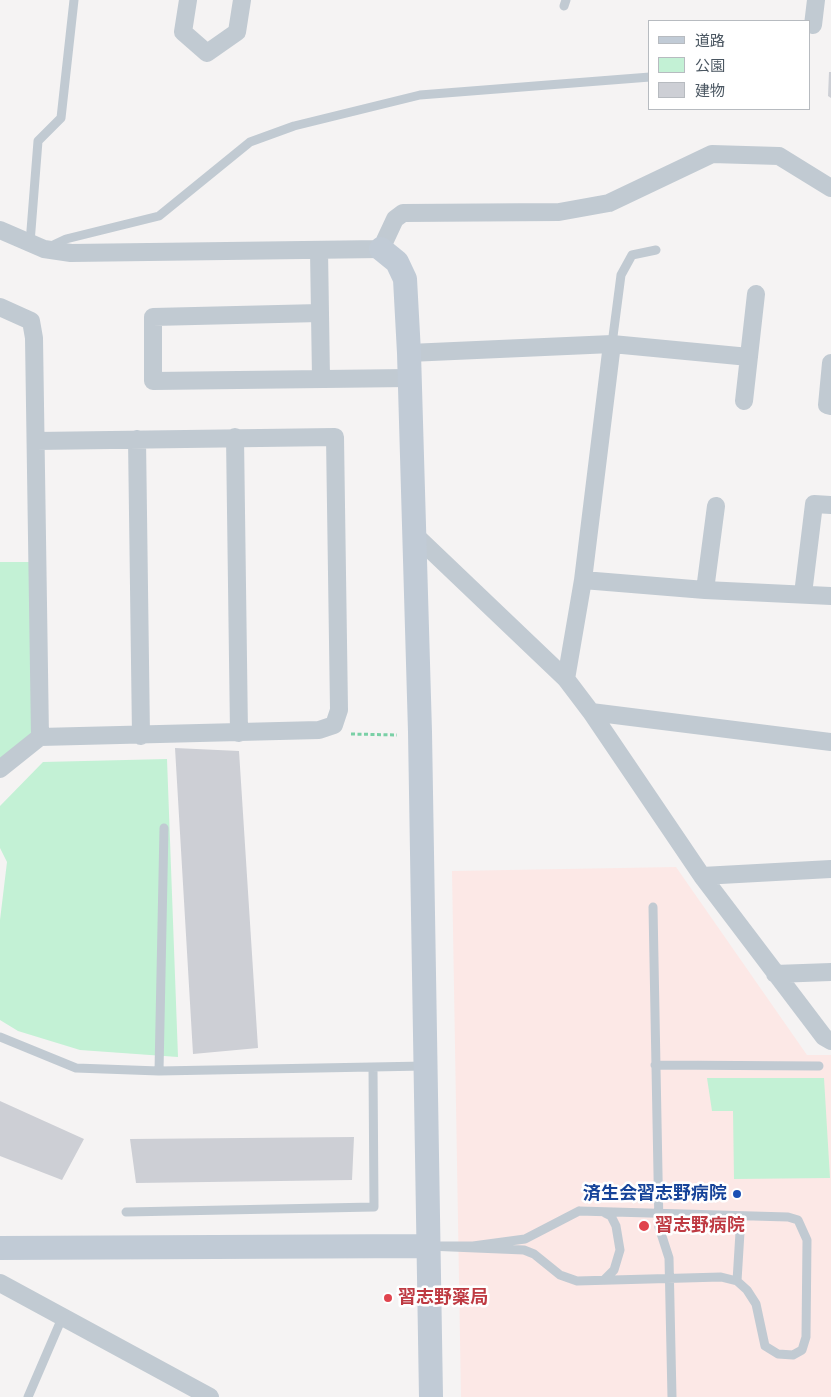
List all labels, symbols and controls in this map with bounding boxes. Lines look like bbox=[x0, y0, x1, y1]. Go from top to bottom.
legend bbox=[648, 20, 811, 110]
text: 道路 bbox=[695, 34, 725, 49]
text: 公園 bbox=[695, 59, 725, 74]
text: 建物 bbox=[695, 84, 725, 99]
place label: 済生会習志野病院 bbox=[583, 1183, 727, 1205]
marker: 済生会習志野病院 bbox=[731, 1188, 743, 1200]
place label: 習志野病院 bbox=[655, 1215, 745, 1237]
marker: 習志野病院 bbox=[637, 1219, 651, 1233]
place label: 習志野薬局 bbox=[398, 1287, 488, 1309]
marker: 習志野薬局 bbox=[382, 1292, 394, 1304]

